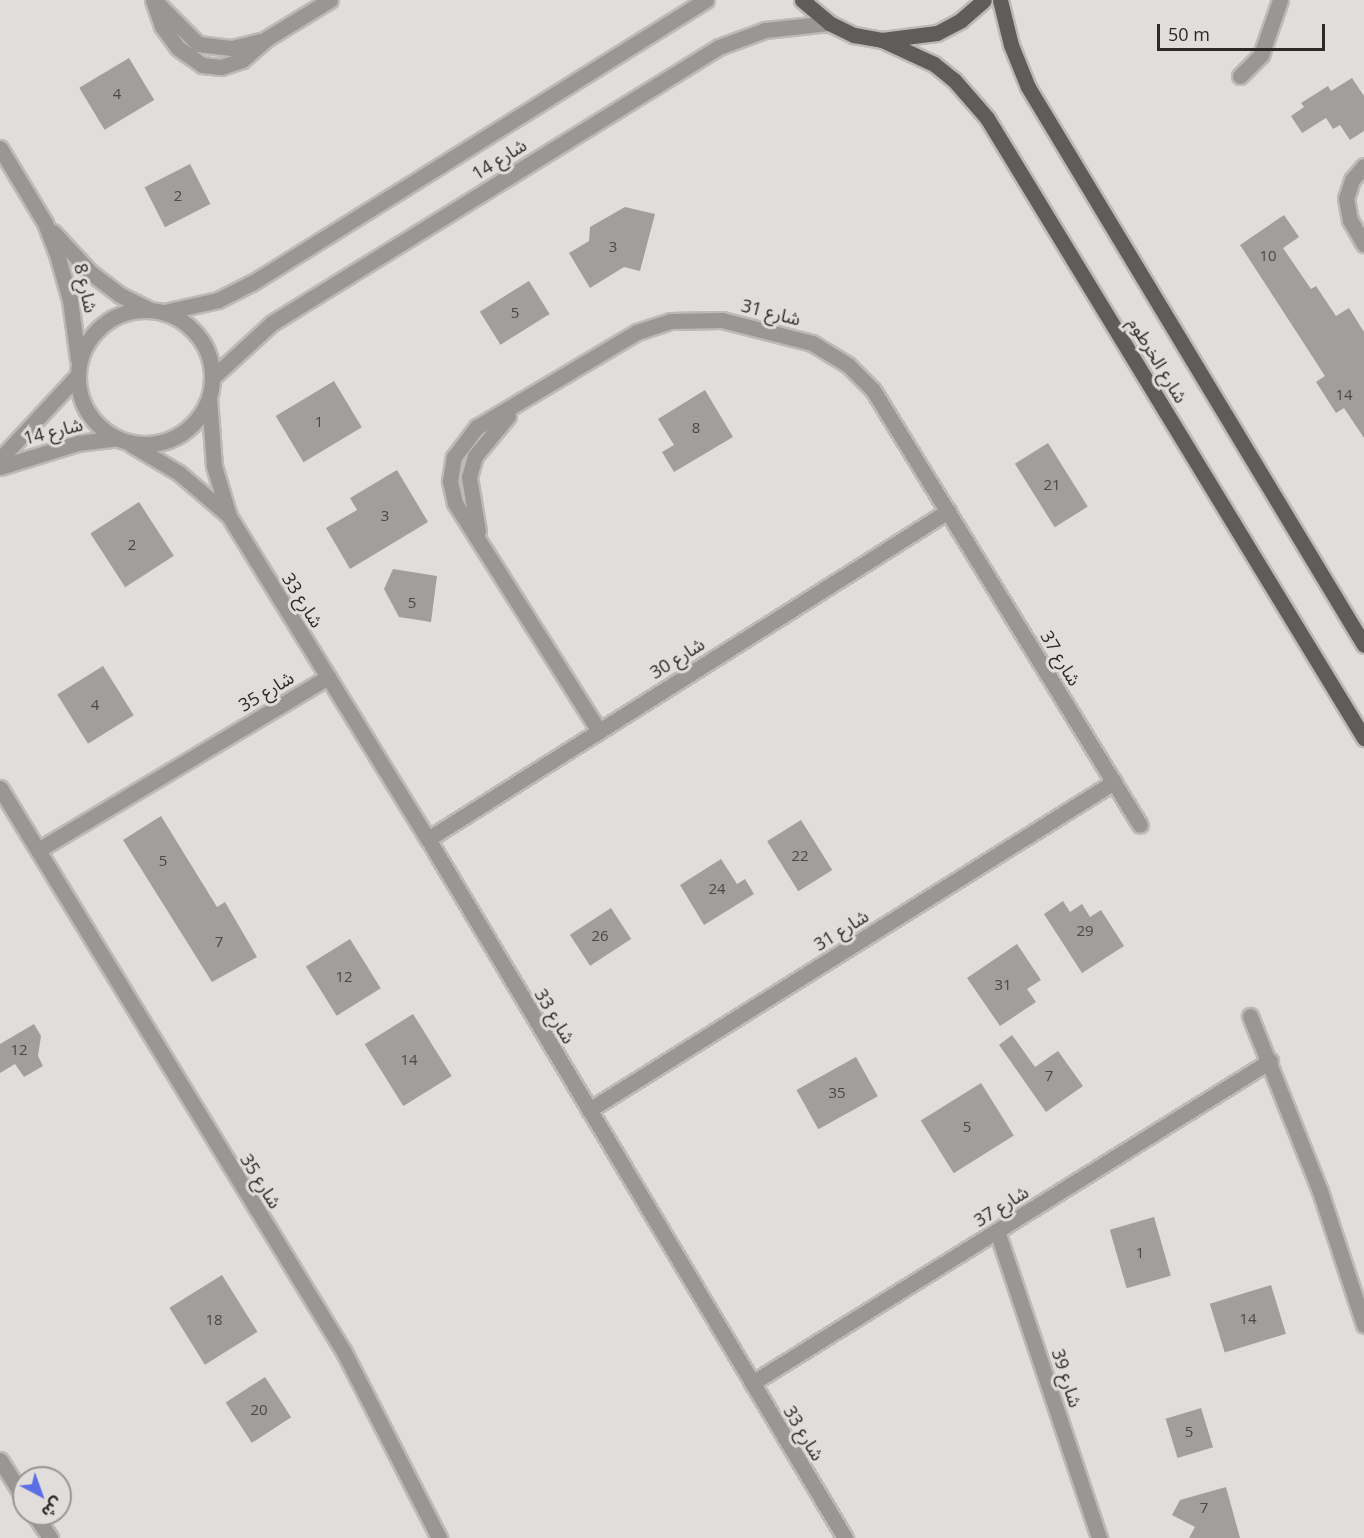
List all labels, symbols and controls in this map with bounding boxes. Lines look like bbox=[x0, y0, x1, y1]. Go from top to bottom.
scale bar bbox=[1160, 12, 1328, 50]
text: 50 m bbox=[1168, 22, 1210, 46]
house number: 4 bbox=[113, 85, 121, 103]
street label: شارع 14 bbox=[468, 134, 530, 184]
house number: 2 bbox=[174, 187, 182, 205]
house number: 3 bbox=[609, 238, 617, 256]
house number: 10 bbox=[1259, 247, 1277, 265]
street label: شارع 8 bbox=[70, 261, 102, 315]
street label: شارع 31 bbox=[739, 294, 803, 330]
house number: 5 bbox=[511, 304, 519, 322]
street label: شارع الخرطوم bbox=[1124, 313, 1192, 407]
house number: 14 bbox=[1335, 386, 1353, 404]
street label: شارع 14 bbox=[21, 413, 85, 449]
house number: 1 bbox=[315, 413, 323, 431]
house number: 8 bbox=[692, 419, 700, 437]
house number: 21 bbox=[1043, 476, 1061, 494]
house number: 3 bbox=[381, 507, 389, 525]
house number: 2 bbox=[128, 536, 136, 554]
street label: شارع 33 bbox=[278, 569, 328, 631]
house number: 5 bbox=[408, 594, 416, 612]
street label: شارع 37 bbox=[1036, 627, 1086, 689]
street label: شارع 30 bbox=[646, 633, 708, 683]
street label: شارع 35 bbox=[235, 666, 297, 716]
house number: 4 bbox=[91, 696, 99, 714]
house number: 22 bbox=[791, 847, 809, 865]
house number: 5 bbox=[159, 852, 167, 870]
house number: 24 bbox=[708, 880, 726, 898]
street label: شارع 31 bbox=[810, 905, 872, 955]
house number: 29 bbox=[1076, 922, 1094, 940]
house number: 26 bbox=[591, 927, 609, 945]
house number: 7 bbox=[215, 933, 223, 951]
house number: 12 bbox=[335, 968, 353, 986]
house number: 31 bbox=[994, 976, 1012, 994]
street label: شارع 33 bbox=[530, 985, 580, 1047]
house number: 12 bbox=[10, 1041, 28, 1059]
house number: 14 bbox=[400, 1051, 418, 1069]
house number: 7 bbox=[1045, 1067, 1053, 1085]
house number: 35 bbox=[828, 1084, 846, 1102]
house number: 5 bbox=[963, 1118, 971, 1136]
street label: شارع 35 bbox=[236, 1150, 286, 1212]
street label: شارع 37 bbox=[970, 1181, 1032, 1231]
house number: 1 bbox=[1136, 1244, 1144, 1262]
house number: 14 bbox=[1239, 1310, 1257, 1328]
house number: 18 bbox=[205, 1311, 223, 1329]
street label: شارع 39 bbox=[1047, 1346, 1087, 1410]
house number: 20 bbox=[250, 1401, 268, 1419]
street label: شارع 33 bbox=[779, 1402, 829, 1464]
house number: 5 bbox=[1185, 1423, 1193, 1441]
north arrow bbox=[12, 1466, 72, 1526]
text: ش bbox=[37, 1493, 68, 1524]
house number: 7 bbox=[1200, 1499, 1208, 1517]

